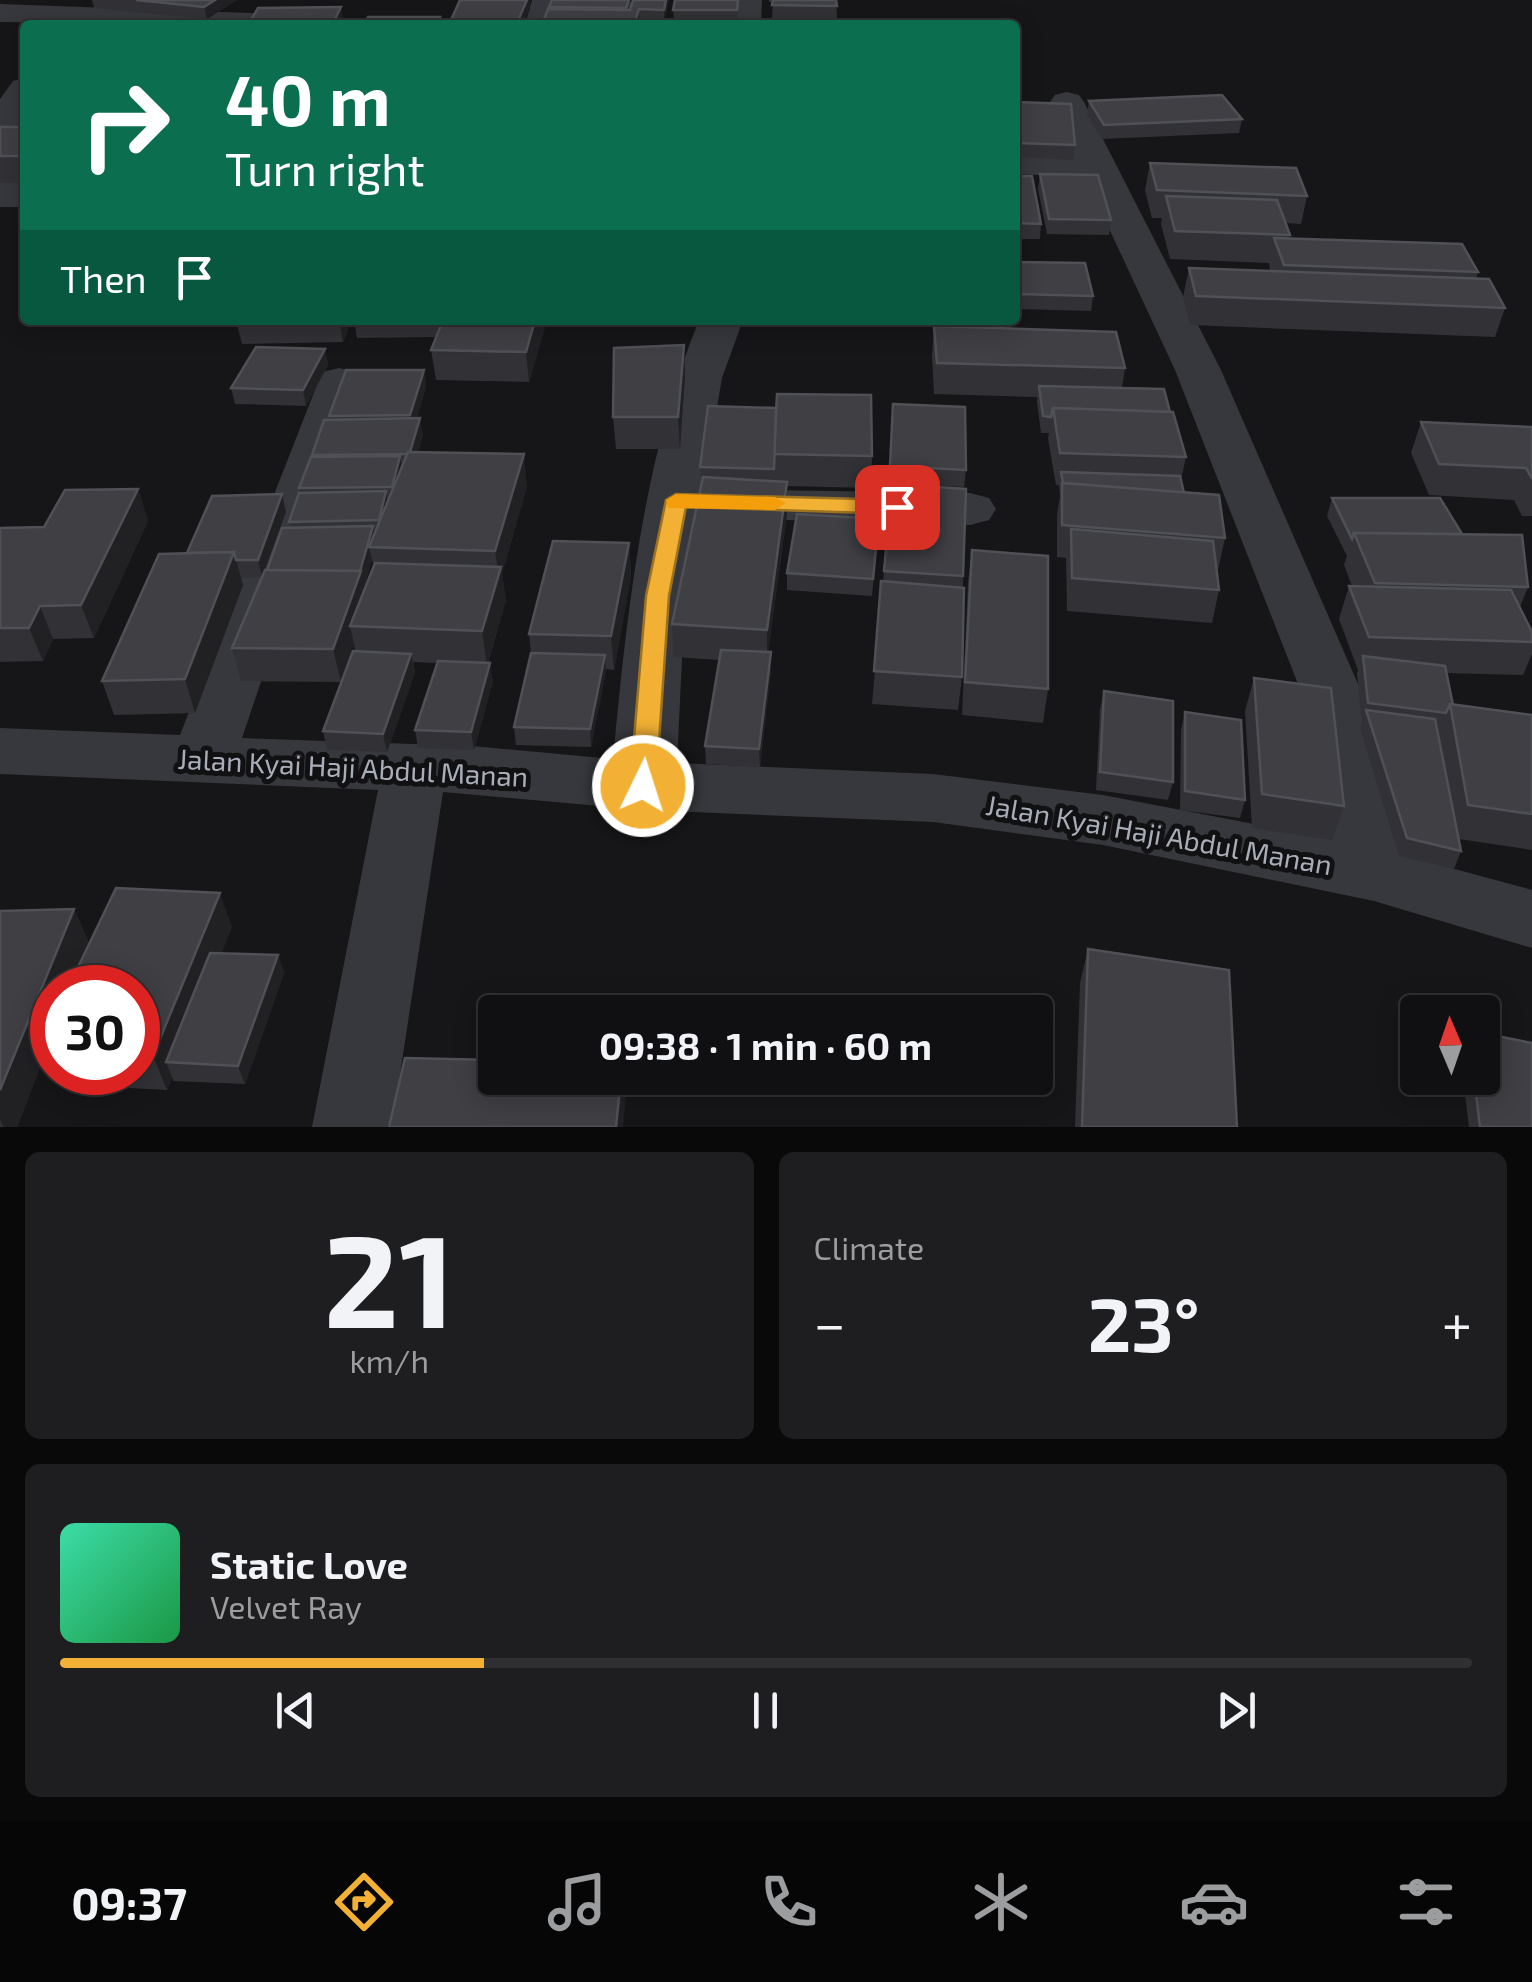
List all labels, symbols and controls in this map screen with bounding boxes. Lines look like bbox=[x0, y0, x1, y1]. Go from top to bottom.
text: 40 m bbox=[225, 56, 391, 140]
icon: right bbox=[60, 60, 190, 190]
text: Turn right bbox=[225, 141, 425, 195]
icon: arrive bbox=[167, 250, 222, 305]
text: Then bbox=[60, 255, 147, 301]
pin bbox=[855, 465, 940, 550]
icon: arrive bbox=[870, 480, 925, 535]
position arrow bbox=[591, 734, 695, 838]
street label: Jalan Kyai Haji Abdul Manan bbox=[177, 741, 529, 793]
street label: Jalan Kyai Haji Abdul Manan bbox=[984, 787, 1335, 881]
speed limit sign: 30 bbox=[30, 965, 160, 1095]
north arrow bbox=[1400, 995, 1500, 1095]
map controls bbox=[1400, 995, 1500, 1095]
text: 09:38 · 1 min · 60 m bbox=[599, 1022, 932, 1068]
text: 21 bbox=[323, 1198, 455, 1354]
text: Climate bbox=[814, 1228, 924, 1266]
text: 23° bbox=[1088, 1277, 1200, 1367]
text: − bbox=[814, 1289, 846, 1355]
text: + bbox=[1442, 1289, 1472, 1355]
text: km/h bbox=[350, 1341, 429, 1379]
text: Static Love bbox=[210, 1541, 408, 1587]
text: Velvet Ray bbox=[210, 1587, 362, 1625]
icon: previous bbox=[268, 1683, 323, 1738]
icon: pause bbox=[738, 1683, 793, 1738]
icon: next bbox=[1209, 1683, 1264, 1738]
icon: directions bbox=[329, 1867, 399, 1937]
icon: music bbox=[542, 1867, 612, 1937]
icon: phone bbox=[754, 1867, 824, 1937]
icon: climate bbox=[966, 1867, 1036, 1937]
icon: car bbox=[1179, 1867, 1249, 1937]
icon: filters bbox=[1391, 1867, 1461, 1937]
text: 09:37 bbox=[71, 1875, 187, 1929]

